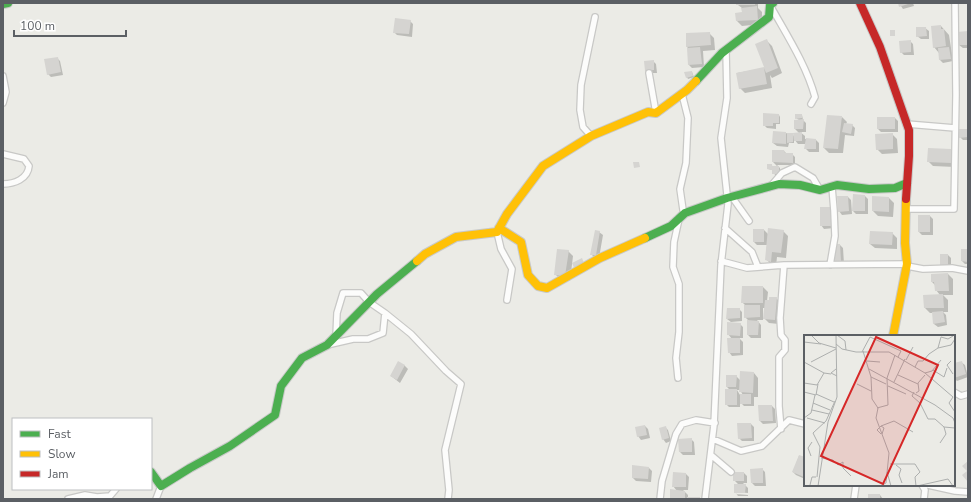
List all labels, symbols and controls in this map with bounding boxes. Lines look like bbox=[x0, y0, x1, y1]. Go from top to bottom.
scale bar bbox=[14, 12, 126, 38]
text: 100 m bbox=[20, 18, 55, 34]
inset map bbox=[804, 335, 955, 486]
legend bbox=[12, 418, 152, 490]
text: Fast bbox=[48, 426, 71, 442]
text: Slow bbox=[48, 446, 76, 462]
text: Jam bbox=[47, 466, 69, 482]

